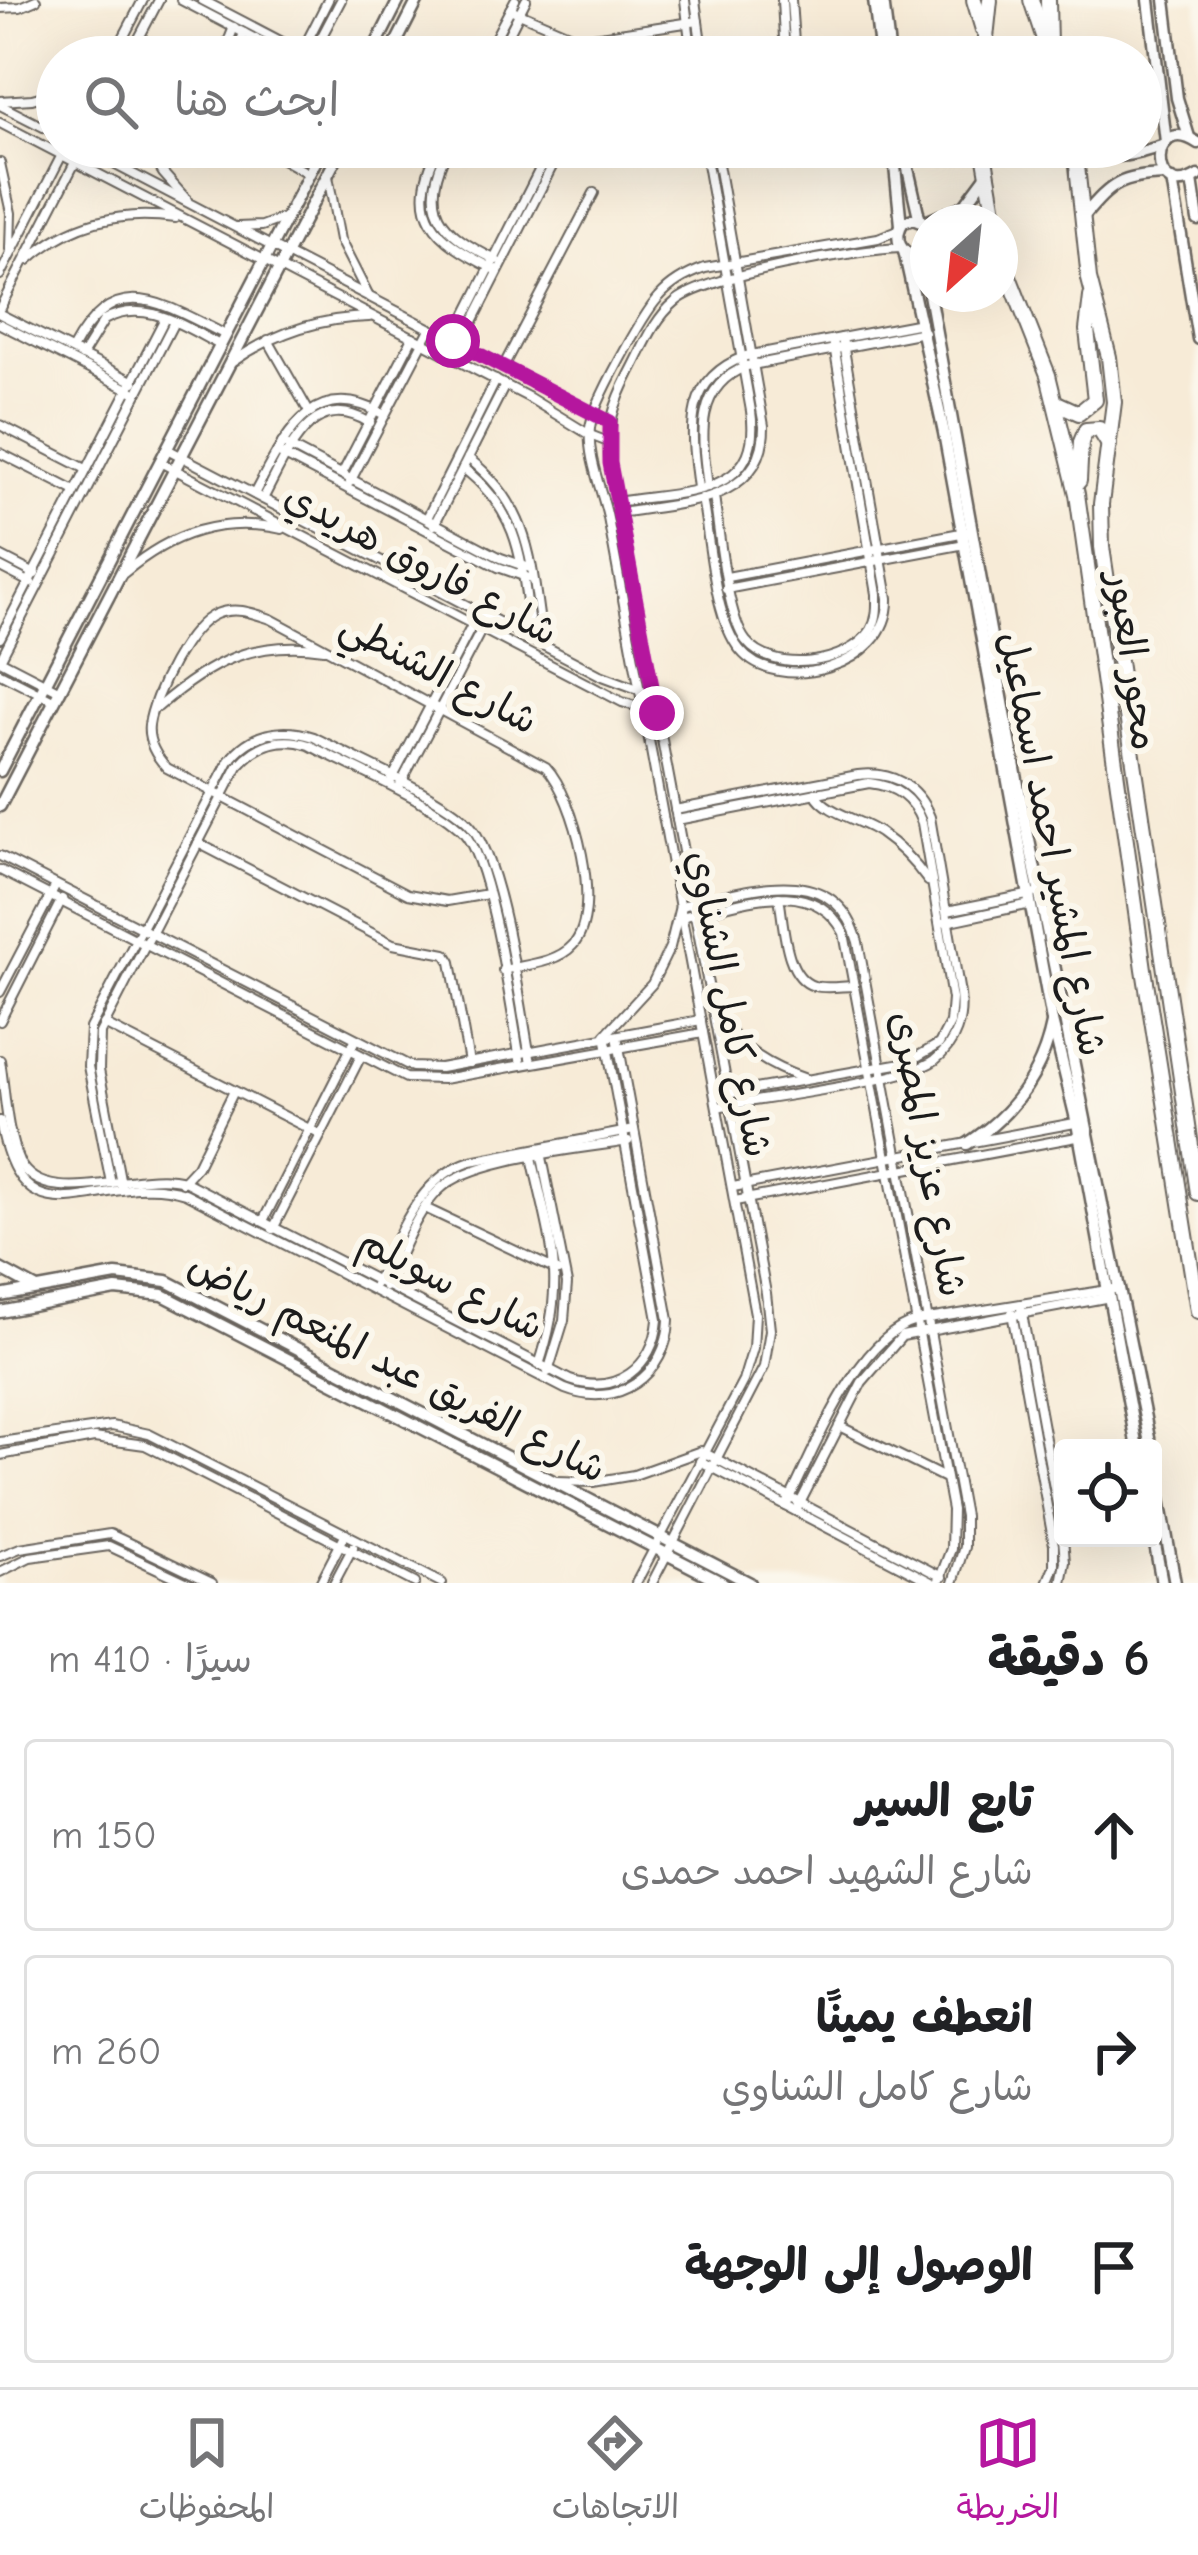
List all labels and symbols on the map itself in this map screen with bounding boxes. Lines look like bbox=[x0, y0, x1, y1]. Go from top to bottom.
north arrow bbox=[910, 204, 1018, 312]
route start bbox=[426, 314, 480, 368]
street label: شارع فاروق هريدي bbox=[274, 473, 565, 659]
street label: محور العبور bbox=[1098, 566, 1168, 753]
street label: شارع الشنطي bbox=[328, 602, 545, 752]
street label: شارع المشير احمد اسماعيل bbox=[985, 628, 1115, 1061]
route end bbox=[630, 686, 684, 740]
street label: شارع كامل الشناوي bbox=[672, 847, 781, 1162]
street label: شارع عزيز المصرى bbox=[877, 1008, 975, 1301]
street label: شارع سويلم bbox=[348, 1218, 551, 1355]
street label: شارع الفريق عبد المنعم رياض bbox=[178, 1242, 613, 1497]

